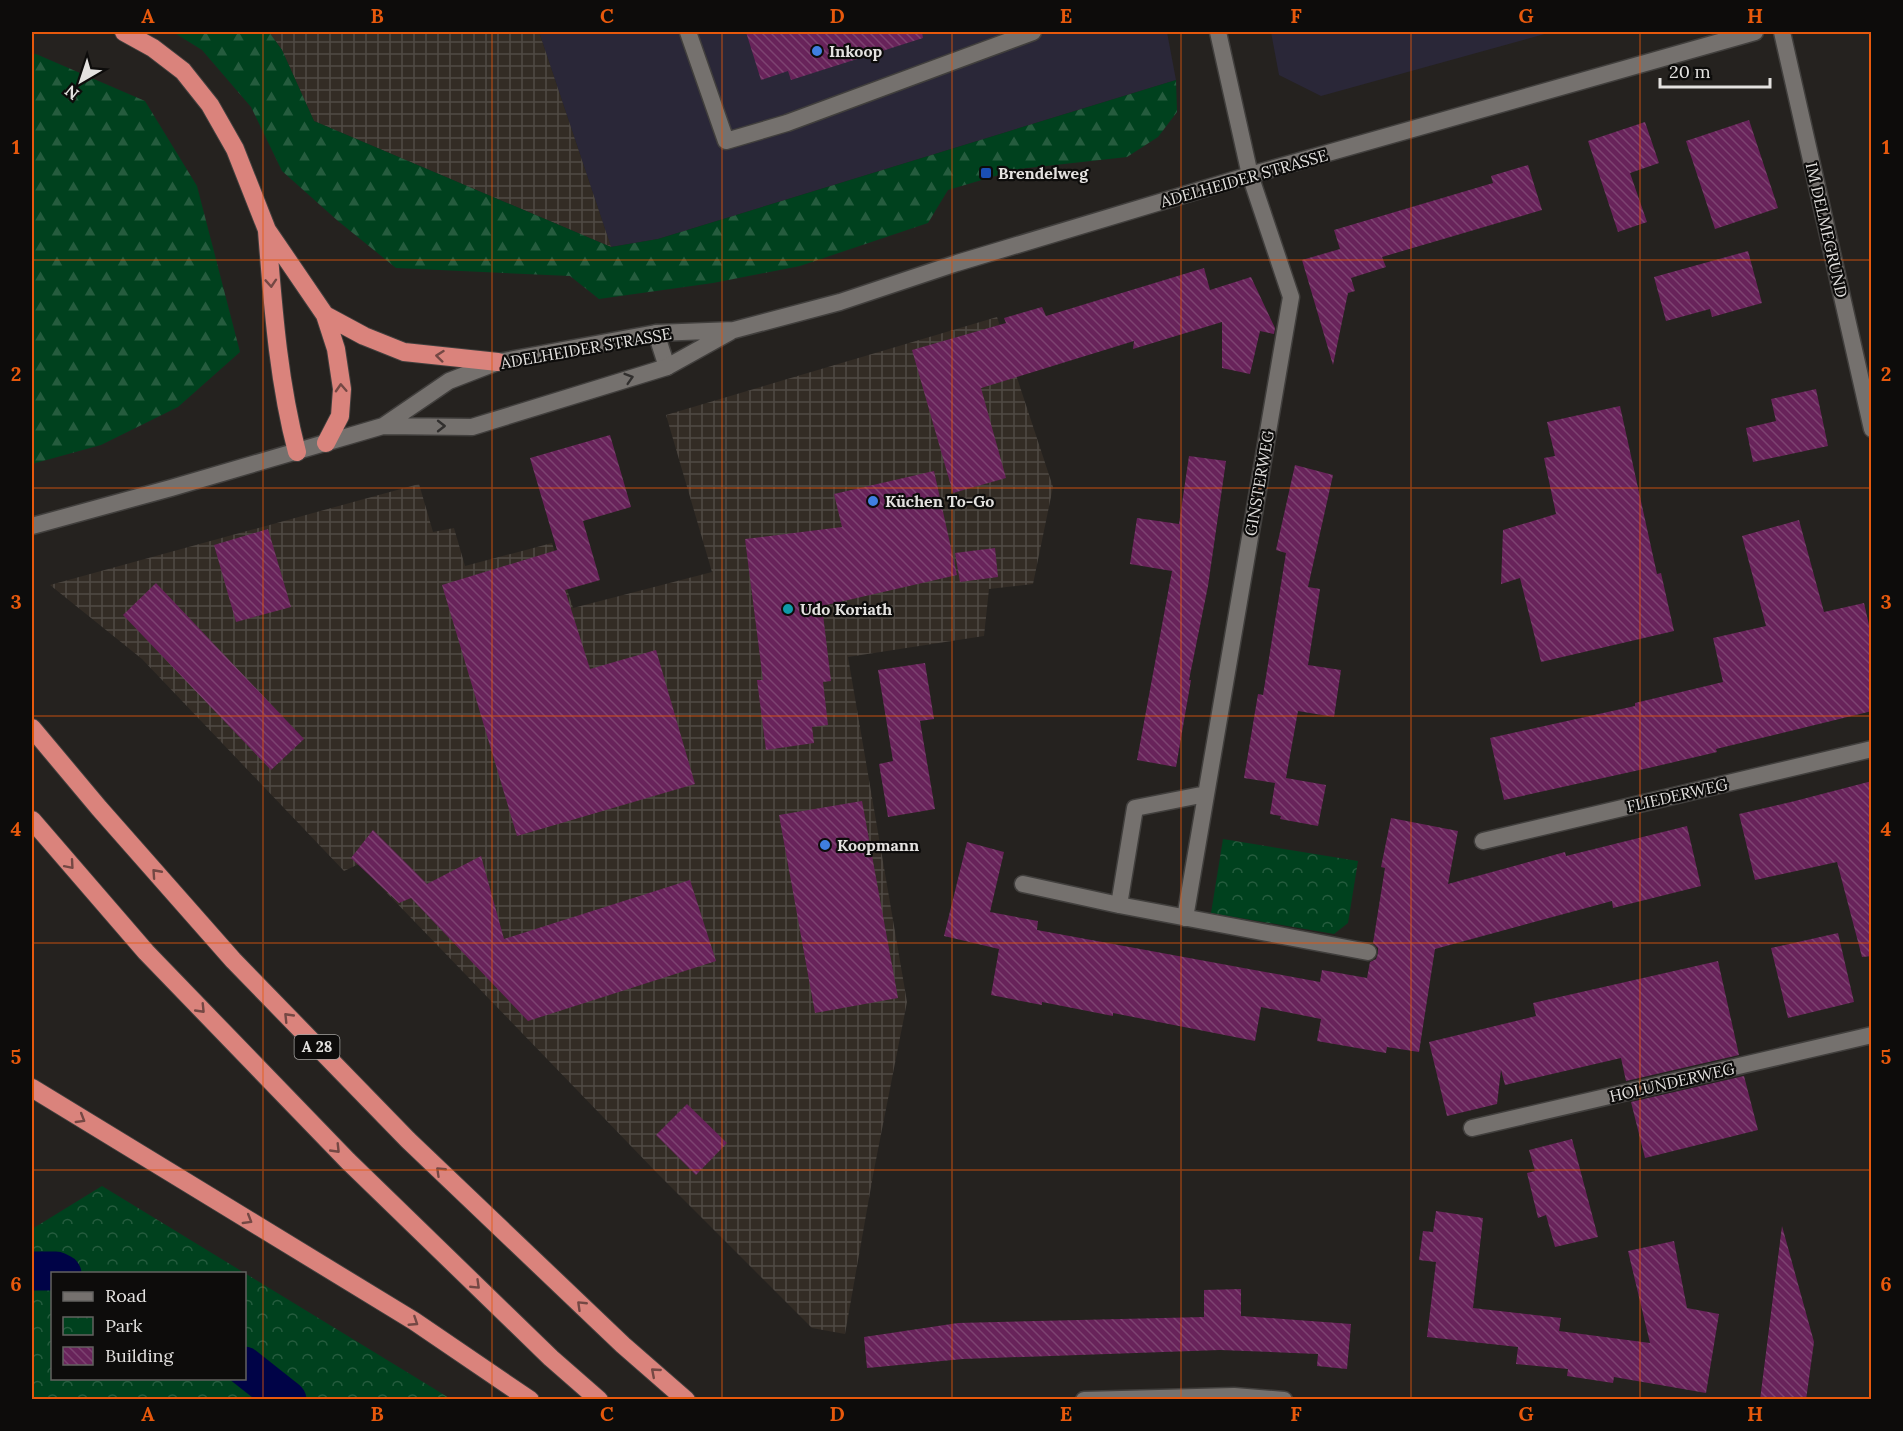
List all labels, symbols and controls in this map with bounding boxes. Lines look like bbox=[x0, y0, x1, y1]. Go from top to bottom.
text: A bbox=[141, 3, 155, 28]
text: B bbox=[370, 3, 384, 28]
text: C bbox=[600, 3, 614, 28]
text: D bbox=[829, 3, 845, 28]
text: E bbox=[1060, 3, 1072, 28]
text: F bbox=[1290, 3, 1302, 28]
text: G bbox=[1518, 3, 1534, 28]
text: H bbox=[1747, 3, 1763, 28]
place label: Inkoop bbox=[829, 41, 882, 61]
marker: Inkoop bbox=[810, 44, 824, 58]
north arrow bbox=[51, 51, 111, 111]
scale bar bbox=[1660, 51, 1770, 89]
text: 20 m bbox=[1669, 60, 1711, 83]
text: N bbox=[60, 81, 83, 104]
text: 1 bbox=[12, 134, 20, 159]
text: 1 bbox=[1882, 134, 1890, 159]
street label: ADELHEIDER STRASSE bbox=[1157, 145, 1330, 212]
street label: IM DELMEGRUND bbox=[1802, 160, 1852, 300]
place label: Brendelweg bbox=[998, 163, 1089, 183]
marker: Brendelweg bbox=[979, 166, 993, 180]
one-way arrow bbox=[264, 279, 277, 288]
street label: ADELHEIDER STRASSE bbox=[498, 323, 673, 373]
one-way arrow bbox=[436, 350, 445, 363]
text: 2 bbox=[11, 361, 21, 386]
text: 2 bbox=[1881, 361, 1891, 386]
one-way arrow bbox=[623, 373, 634, 385]
one-way arrow bbox=[334, 384, 347, 393]
one-way arrow bbox=[437, 420, 446, 433]
street label: GINSTERWEG bbox=[1240, 429, 1278, 537]
place label: Küchen To-Go bbox=[885, 491, 994, 511]
marker: Küchen To-Go bbox=[866, 494, 880, 508]
text: 3 bbox=[10, 589, 22, 614]
text: 3 bbox=[1880, 589, 1892, 614]
place label: Udo Koriath bbox=[800, 599, 892, 619]
marker: Udo Koriath bbox=[781, 602, 795, 616]
street label: FLIEDERWEG bbox=[1625, 774, 1729, 816]
text: 4 bbox=[11, 816, 22, 841]
text: 4 bbox=[1881, 816, 1892, 841]
place label: Koopmann bbox=[837, 835, 919, 855]
marker: Koopmann bbox=[818, 838, 832, 852]
one-way arrow bbox=[63, 858, 74, 869]
one-way arrow bbox=[152, 869, 163, 880]
one-way arrow bbox=[193, 1002, 204, 1013]
one-way arrow bbox=[284, 1013, 295, 1023]
road number: A 28 bbox=[294, 1035, 340, 1059]
text: 5 bbox=[11, 1044, 22, 1069]
text: 5 bbox=[1881, 1044, 1892, 1069]
street label: HOLUNDERWEG bbox=[1607, 1058, 1737, 1106]
one-way arrow bbox=[75, 1111, 85, 1123]
one-way arrow bbox=[329, 1142, 340, 1153]
one-way arrow bbox=[436, 1167, 447, 1178]
one-way arrow bbox=[242, 1213, 252, 1225]
text: 6 bbox=[10, 1271, 22, 1296]
text: 6 bbox=[1880, 1271, 1892, 1296]
legend bbox=[51, 1272, 246, 1380]
one-way arrow bbox=[470, 1278, 480, 1289]
text: Road bbox=[105, 1284, 147, 1307]
one-way arrow bbox=[577, 1301, 587, 1312]
text: Park bbox=[105, 1314, 143, 1337]
one-way arrow bbox=[408, 1314, 419, 1325]
text: Building bbox=[105, 1344, 175, 1367]
one-way arrow bbox=[651, 1369, 662, 1380]
text: A bbox=[141, 1401, 155, 1426]
text: B bbox=[370, 1401, 384, 1426]
text: C bbox=[600, 1401, 614, 1426]
text: D bbox=[829, 1401, 845, 1426]
text: E bbox=[1060, 1401, 1072, 1426]
text: F bbox=[1290, 1401, 1302, 1426]
text: G bbox=[1518, 1401, 1534, 1426]
text: H bbox=[1747, 1401, 1763, 1426]

